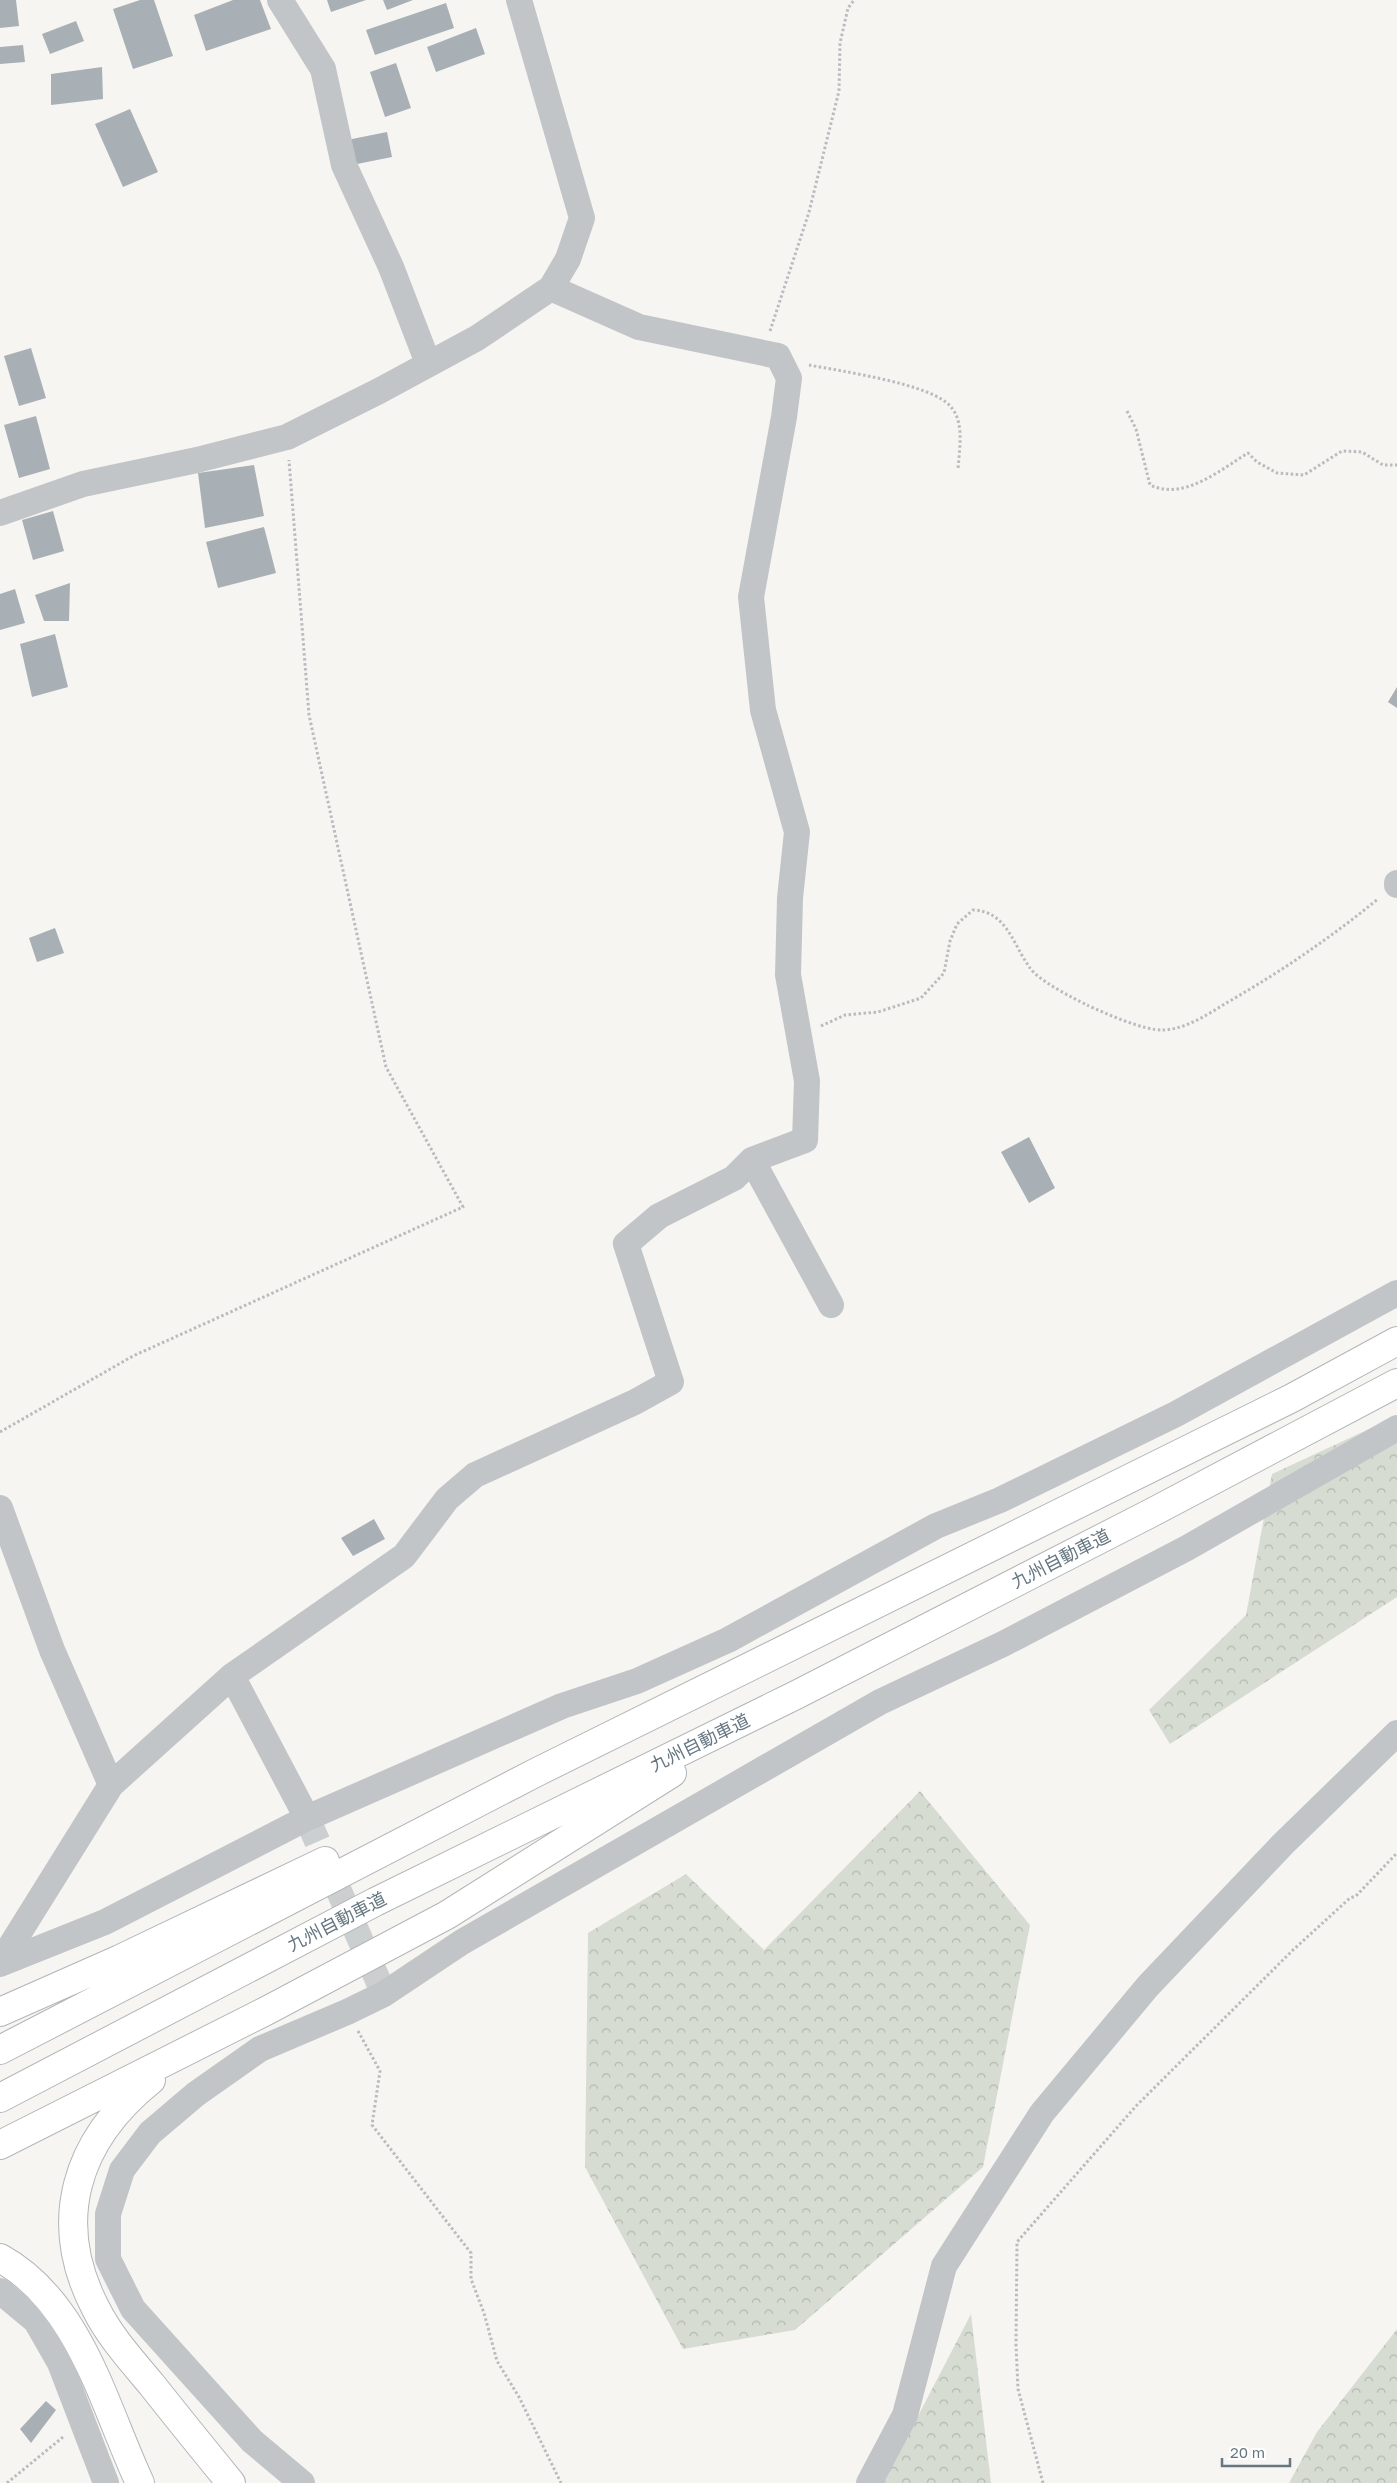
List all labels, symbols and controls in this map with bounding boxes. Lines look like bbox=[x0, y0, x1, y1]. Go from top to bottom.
street label: 九州自動車道 bbox=[1007, 1524, 1114, 1592]
street label: 九州自動車道 bbox=[646, 1709, 753, 1776]
street label: 九州自動車道 bbox=[283, 1887, 390, 1955]
scale bar bbox=[1222, 2436, 1290, 2468]
text: 20 m bbox=[1230, 2443, 1265, 2461]

